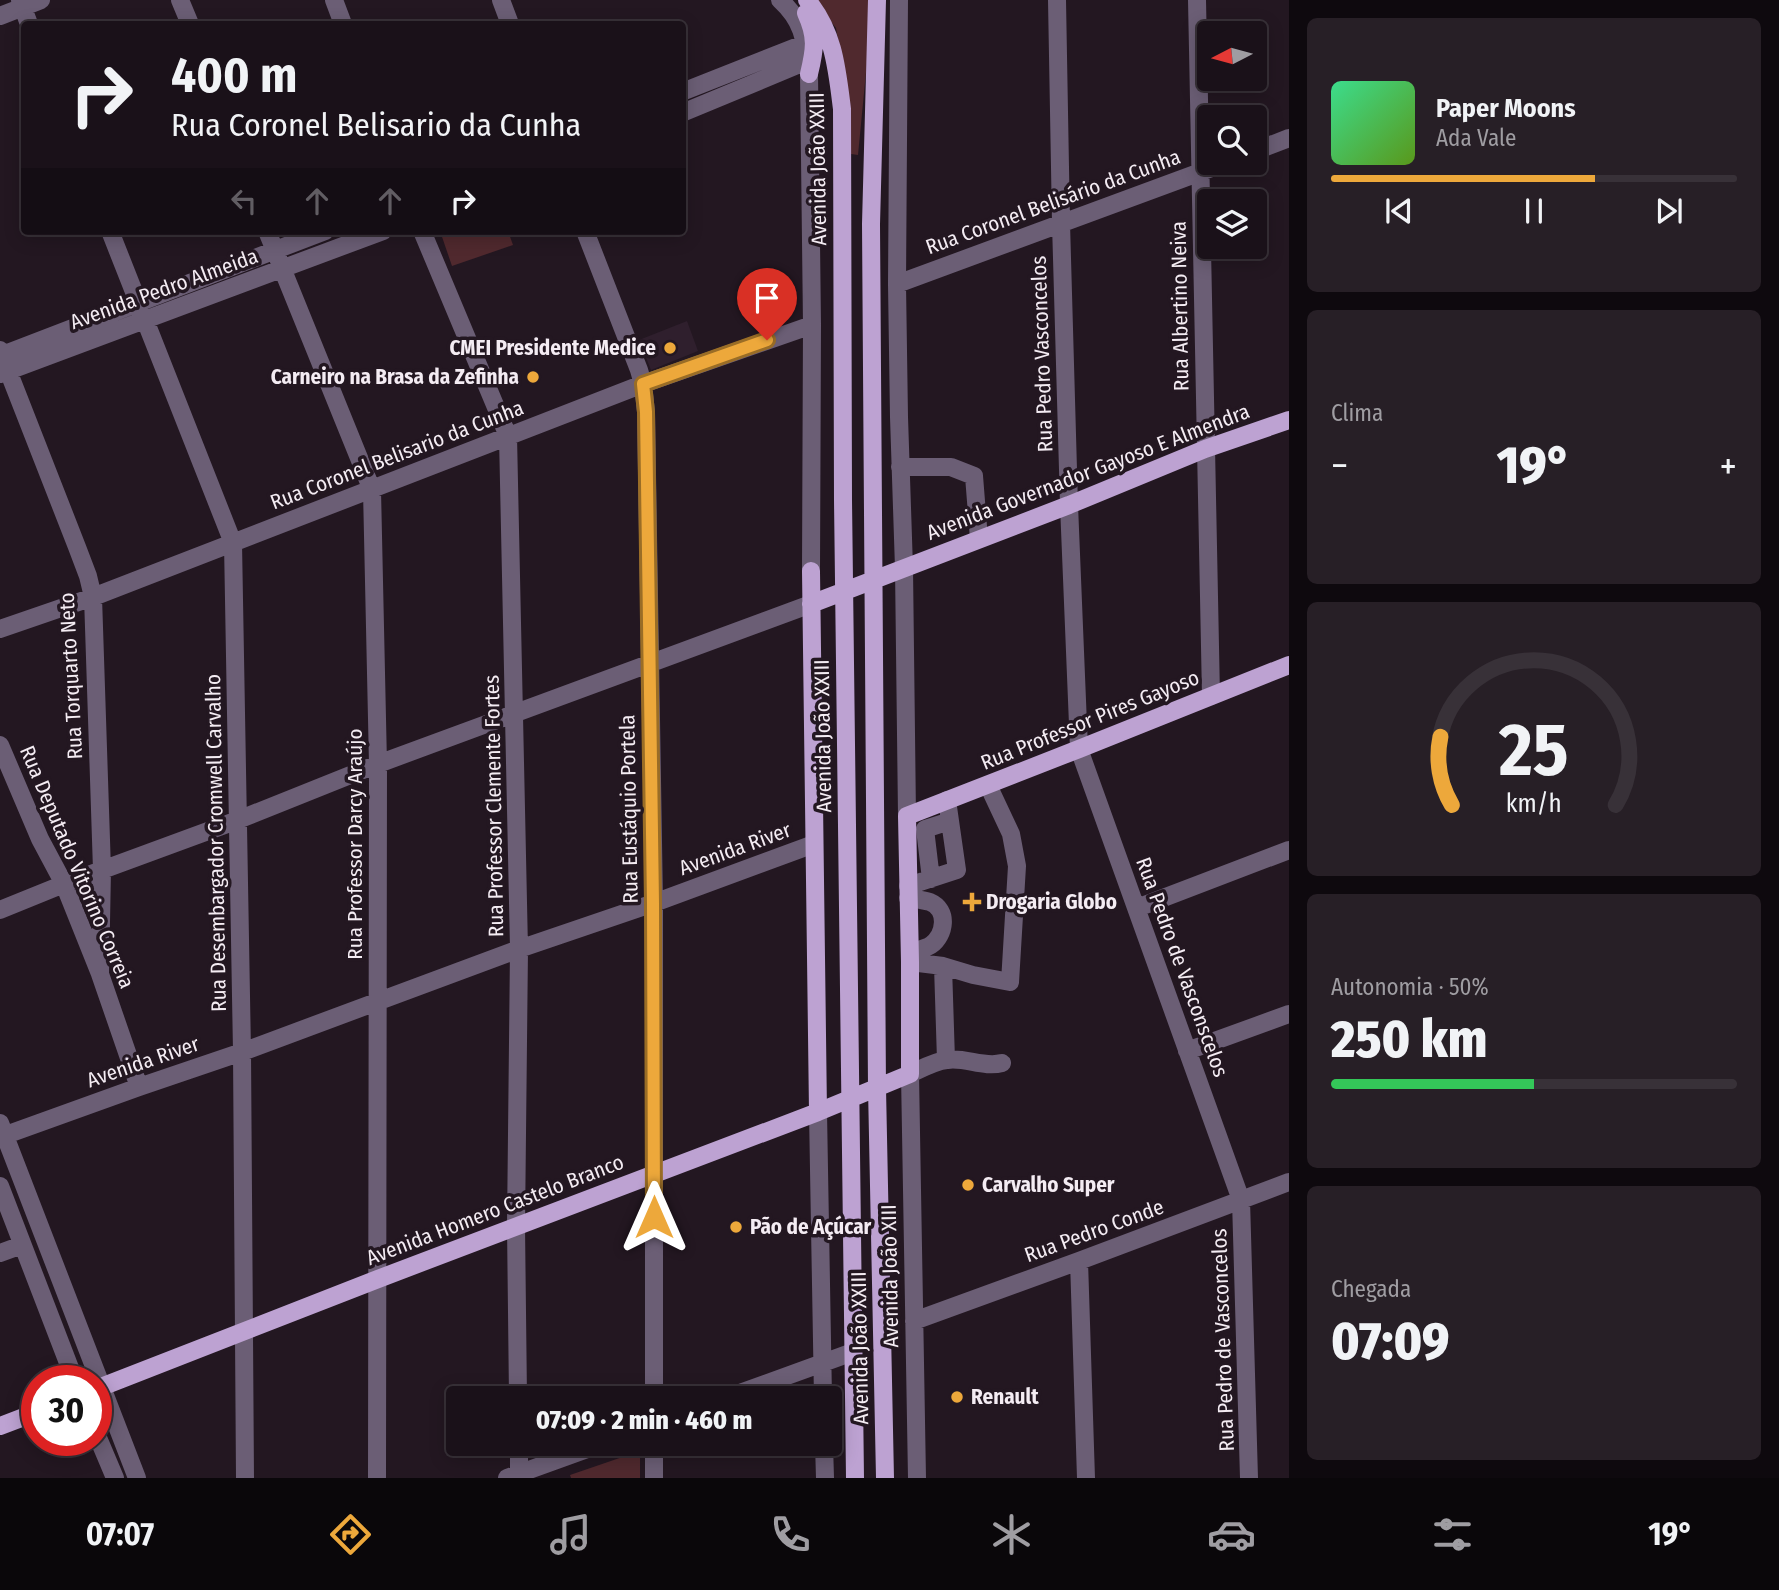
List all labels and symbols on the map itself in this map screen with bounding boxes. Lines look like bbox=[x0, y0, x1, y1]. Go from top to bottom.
north arrow bbox=[1197, 21, 1267, 91]
street label: Avenida João XXIII bbox=[804, 92, 832, 246]
street label: Rua Coronel Belisário da Cunha bbox=[922, 144, 1184, 260]
street label: Rua Albertino Neiva bbox=[1166, 221, 1194, 391]
street label: Avenida Pedro Almeida bbox=[66, 243, 262, 335]
street label: Rua Pedro Vasconcelos bbox=[1026, 255, 1058, 453]
pin bbox=[737, 268, 797, 340]
place label: CMEI Presidente Medice bbox=[449, 335, 656, 361]
marker: CMEI Presidente Medice bbox=[662, 340, 678, 356]
place label: Carneiro na Brasa da Zefinha bbox=[271, 364, 519, 390]
marker: Carneiro na Brasa da Zefinha bbox=[525, 369, 541, 385]
street label: Rua Coronel Belisario da Cunha bbox=[267, 395, 527, 515]
street label: Avenida Governador Gayoso E Almendra bbox=[923, 398, 1253, 546]
street label: Rua Torquarto Neto bbox=[54, 592, 88, 760]
street label: Avenida João XXIII bbox=[809, 659, 837, 813]
street label: Rua Professor Pires Gayoso bbox=[977, 664, 1203, 776]
street label: Rua Desembargador Cromwell Carvalho bbox=[200, 674, 232, 1012]
street label: Rua Professor Clemente Fortes bbox=[479, 675, 509, 937]
street label: Rua Eustáquio Portela bbox=[614, 714, 644, 904]
street label: Rua Professor Darcy Araújo bbox=[342, 728, 368, 960]
street label: Rua Deputado Vitorino Correia bbox=[14, 742, 140, 992]
street label: Avenida River bbox=[675, 817, 795, 881]
street label: Rua Pedro de Vasconscelos bbox=[1130, 854, 1234, 1080]
place label: Drogaria Globo bbox=[986, 889, 1117, 915]
marker: Drogaria Globo bbox=[964, 894, 980, 910]
street label: Avenida River bbox=[83, 1030, 203, 1093]
street label: Avenida Homero Castelo Branco bbox=[363, 1149, 627, 1271]
place label: Carvalho Super bbox=[982, 1172, 1115, 1198]
marker: Carvalho Super bbox=[960, 1177, 976, 1193]
position arrow bbox=[617, 1180, 691, 1254]
street label: Rua Pedro Conde bbox=[1021, 1194, 1167, 1268]
street label: Avenida João XIII bbox=[876, 1204, 904, 1348]
place label: Pão de Açúcar bbox=[750, 1214, 872, 1240]
marker: Pão de Açúcar bbox=[728, 1219, 744, 1235]
street label: Rua Pedro de Vasconcelos bbox=[1206, 1228, 1240, 1452]
street label: Avenida João XXIII bbox=[846, 1271, 874, 1425]
speed limit sign: 30 bbox=[21, 1365, 112, 1456]
place label: Renault bbox=[971, 1384, 1039, 1410]
marker: Renault bbox=[949, 1389, 965, 1405]

